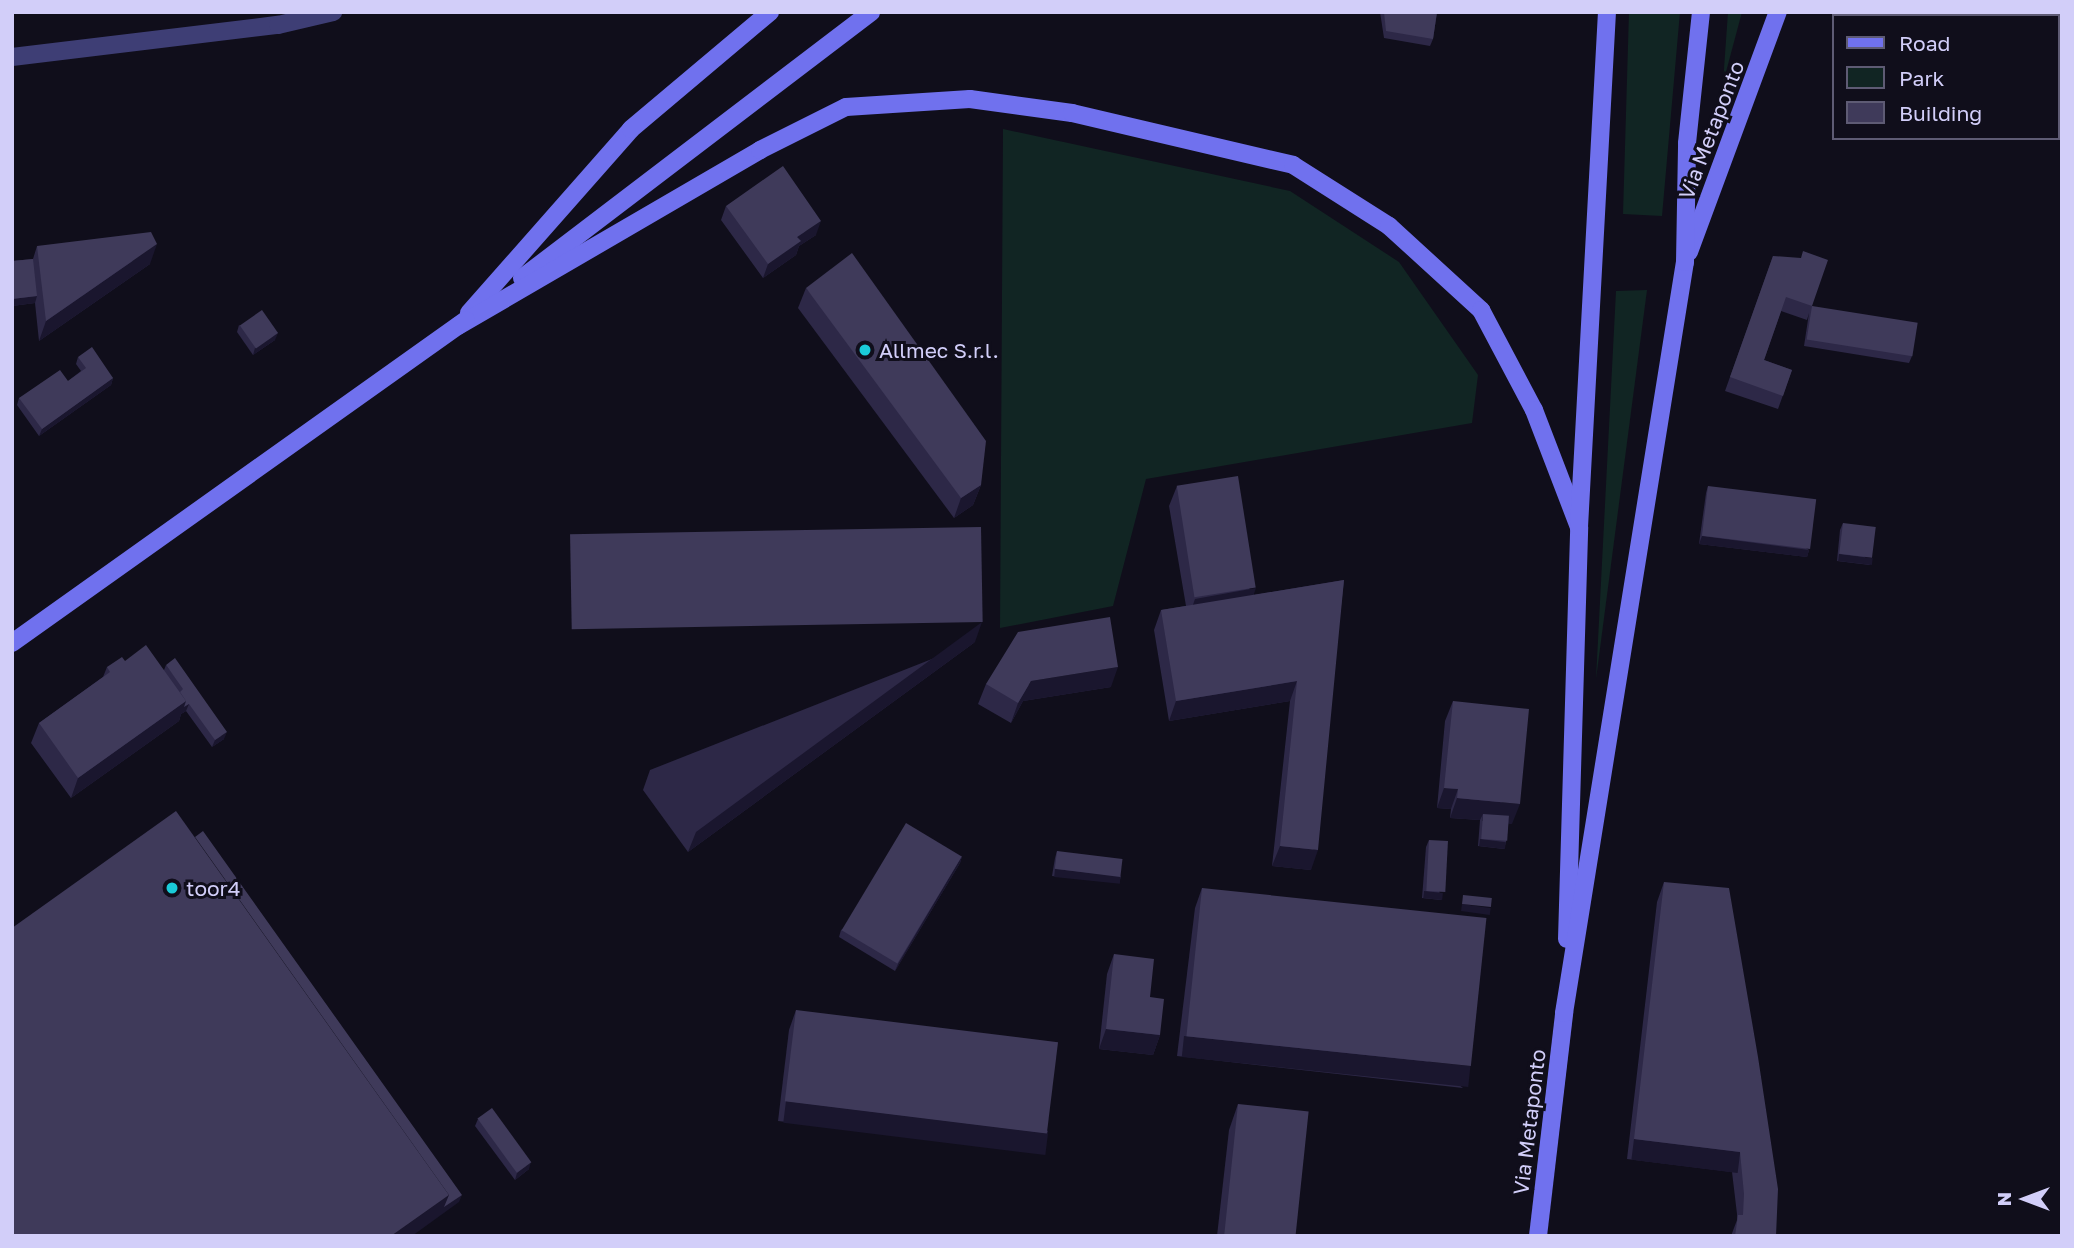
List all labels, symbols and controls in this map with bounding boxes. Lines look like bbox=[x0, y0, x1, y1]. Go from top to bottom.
legend bbox=[1832, 14, 2060, 140]
text: Road bbox=[1899, 30, 1950, 56]
street label: Via Metaponto bbox=[1673, 57, 1749, 203]
text: Park bbox=[1899, 65, 1944, 91]
text: Building bbox=[1899, 100, 1982, 126]
place label: Allmec S.r.l. bbox=[879, 337, 999, 363]
marker: Allmec S.r.l. bbox=[857, 342, 873, 358]
place label: toor4 bbox=[186, 875, 241, 901]
marker: toor4 bbox=[164, 880, 180, 896]
street label: Via Metaponto bbox=[1508, 1048, 1550, 1196]
north arrow bbox=[1990, 1164, 2060, 1234]
text: N bbox=[1992, 1192, 2015, 1206]

